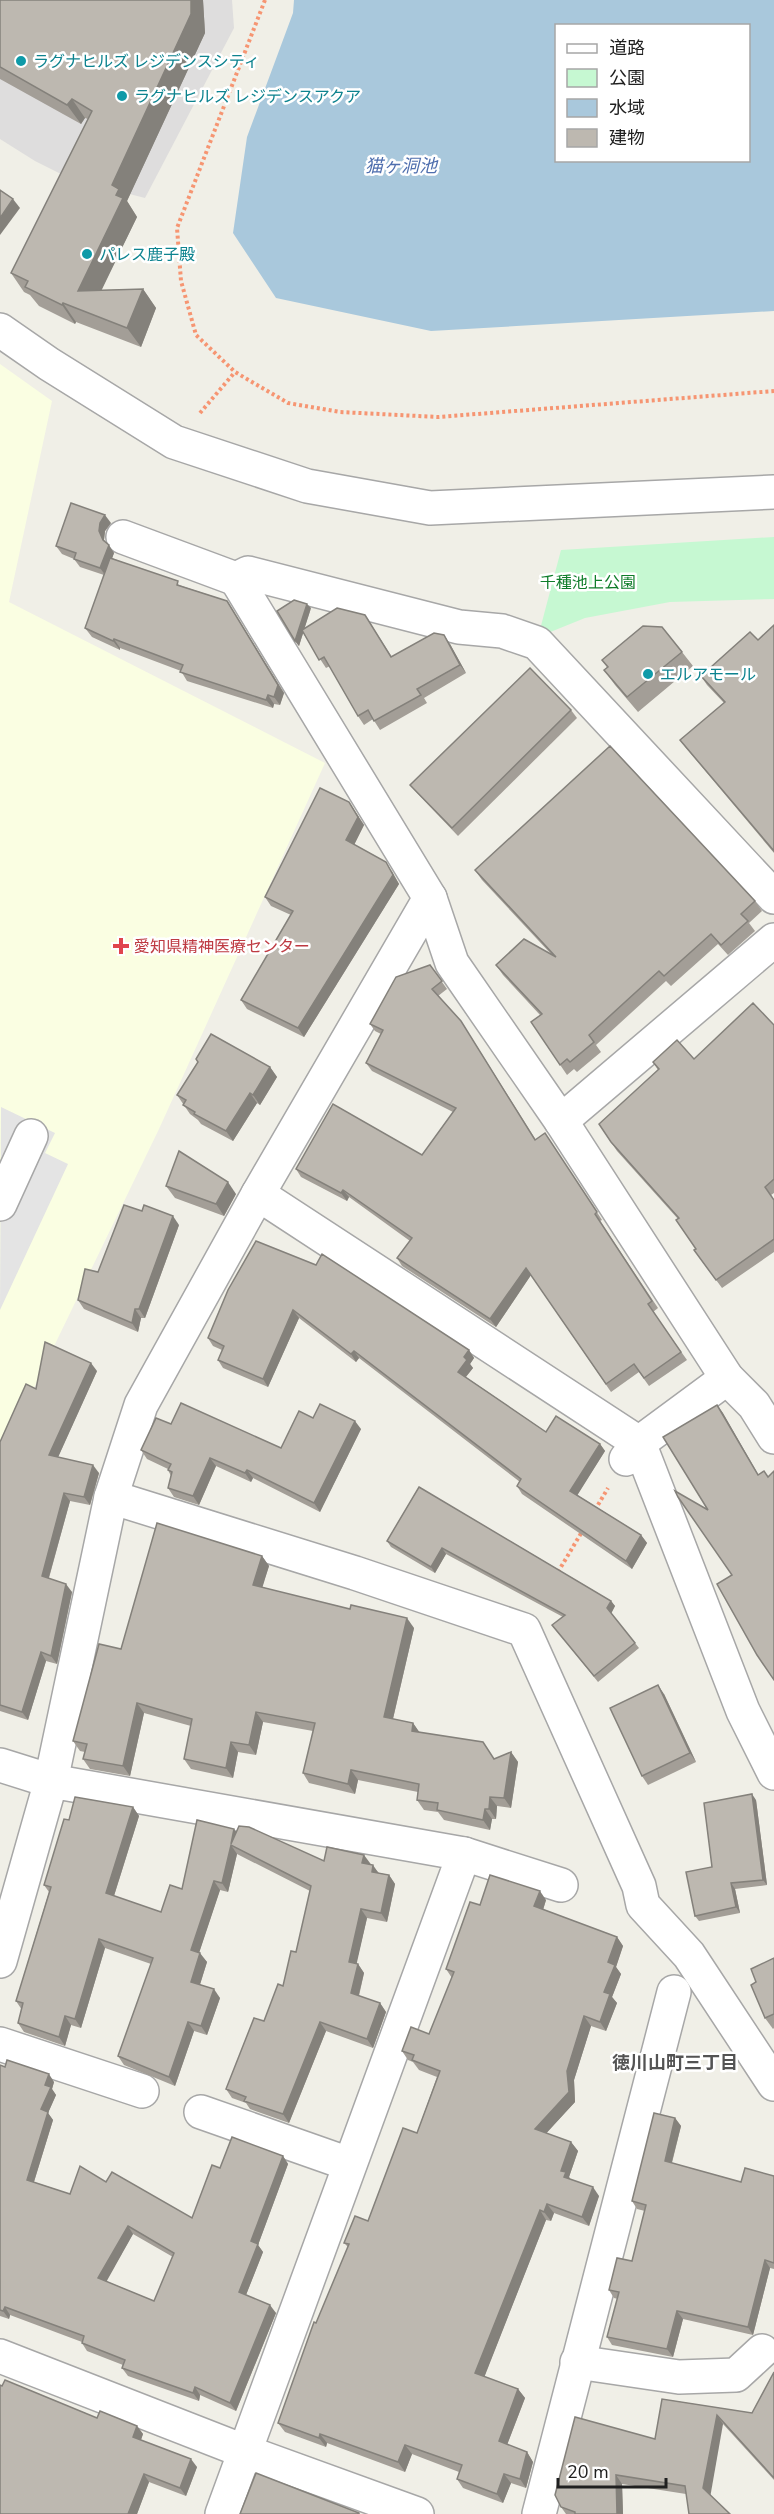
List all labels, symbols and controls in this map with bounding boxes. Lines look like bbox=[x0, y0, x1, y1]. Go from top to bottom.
legend bbox=[555, 24, 750, 162]
text: 道路 bbox=[609, 36, 645, 60]
place label: ラグナヒルズ レジデンスシティ bbox=[33, 51, 260, 73]
marker: ラグナヒルズ レジデンスシティ bbox=[14, 54, 28, 68]
text: 公園 bbox=[609, 66, 645, 90]
place label: ラグナヒルズ レジデンスアクア bbox=[134, 86, 361, 108]
marker: ラグナヒルズ レジデンスアクア bbox=[115, 89, 129, 103]
text: 水域 bbox=[609, 96, 645, 120]
text: 建物 bbox=[609, 126, 645, 150]
water label: 猫ヶ洞池 bbox=[365, 154, 439, 178]
place label: パレス鹿子殿 bbox=[99, 244, 195, 266]
marker: パレス鹿子殿 bbox=[80, 247, 94, 261]
park label: 千種池上公園 bbox=[540, 572, 636, 594]
place label: エルアモール bbox=[660, 664, 756, 686]
marker: エルアモール bbox=[641, 667, 655, 681]
place label: 愛知県精神医療センター bbox=[134, 936, 310, 958]
marker: 愛知県精神医療センター bbox=[112, 937, 130, 955]
district label: 徳川山町三丁目 bbox=[612, 2051, 738, 2075]
scale bar bbox=[558, 2451, 666, 2489]
text: 20 m bbox=[567, 2460, 609, 2484]

